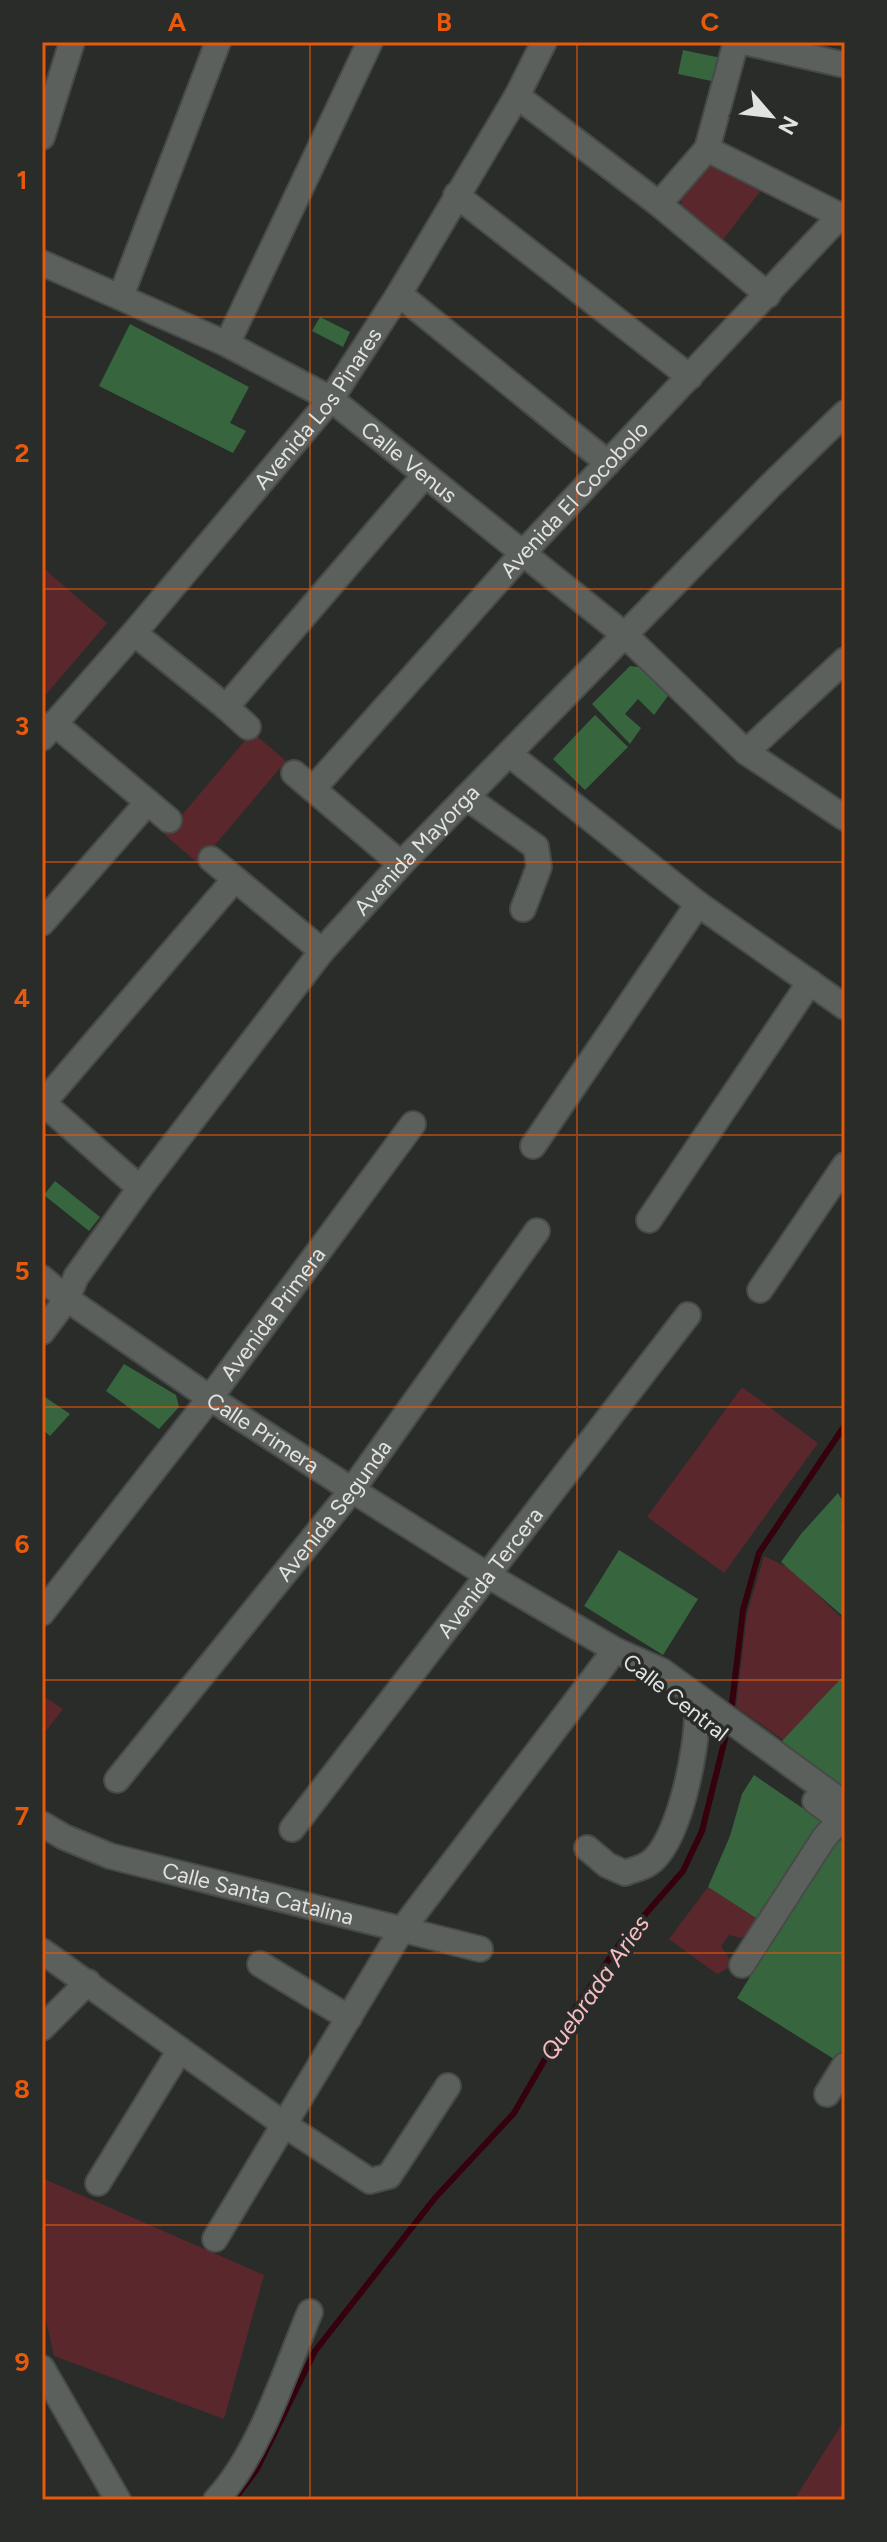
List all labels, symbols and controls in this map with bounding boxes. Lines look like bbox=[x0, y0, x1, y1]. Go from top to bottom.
text: A bbox=[168, 6, 187, 38]
text: B bbox=[436, 6, 452, 38]
text: C bbox=[701, 6, 720, 38]
north arrow bbox=[731, 76, 811, 156]
text: N bbox=[772, 111, 804, 139]
text: 1 bbox=[17, 164, 27, 196]
street label: Avenida Los Pinares bbox=[248, 323, 388, 495]
street label: Calle Venus bbox=[355, 416, 462, 509]
street label: Avenida El Cocobolo bbox=[494, 416, 654, 583]
text: 2 bbox=[14, 437, 30, 469]
text: 3 bbox=[15, 710, 29, 742]
street label: Avenida Mayorga bbox=[348, 779, 485, 921]
text: 4 bbox=[14, 982, 30, 1014]
street label: Avenida Primera bbox=[215, 1242, 331, 1386]
text: 5 bbox=[14, 1255, 30, 1287]
street label: Calle Primera bbox=[202, 1387, 324, 1479]
street label: Avenida Segunda bbox=[271, 1435, 398, 1587]
street label: Avenida Tercera bbox=[431, 1502, 549, 1643]
text: 6 bbox=[14, 1528, 30, 1560]
street label: Calle Central bbox=[618, 1648, 734, 1747]
text: 7 bbox=[15, 1800, 29, 1832]
street label: Calle Santa Catalina bbox=[159, 1857, 356, 1931]
water label: Quebrada Aries bbox=[534, 1910, 655, 2066]
text: 8 bbox=[14, 2073, 30, 2105]
text: 9 bbox=[14, 2346, 30, 2378]

